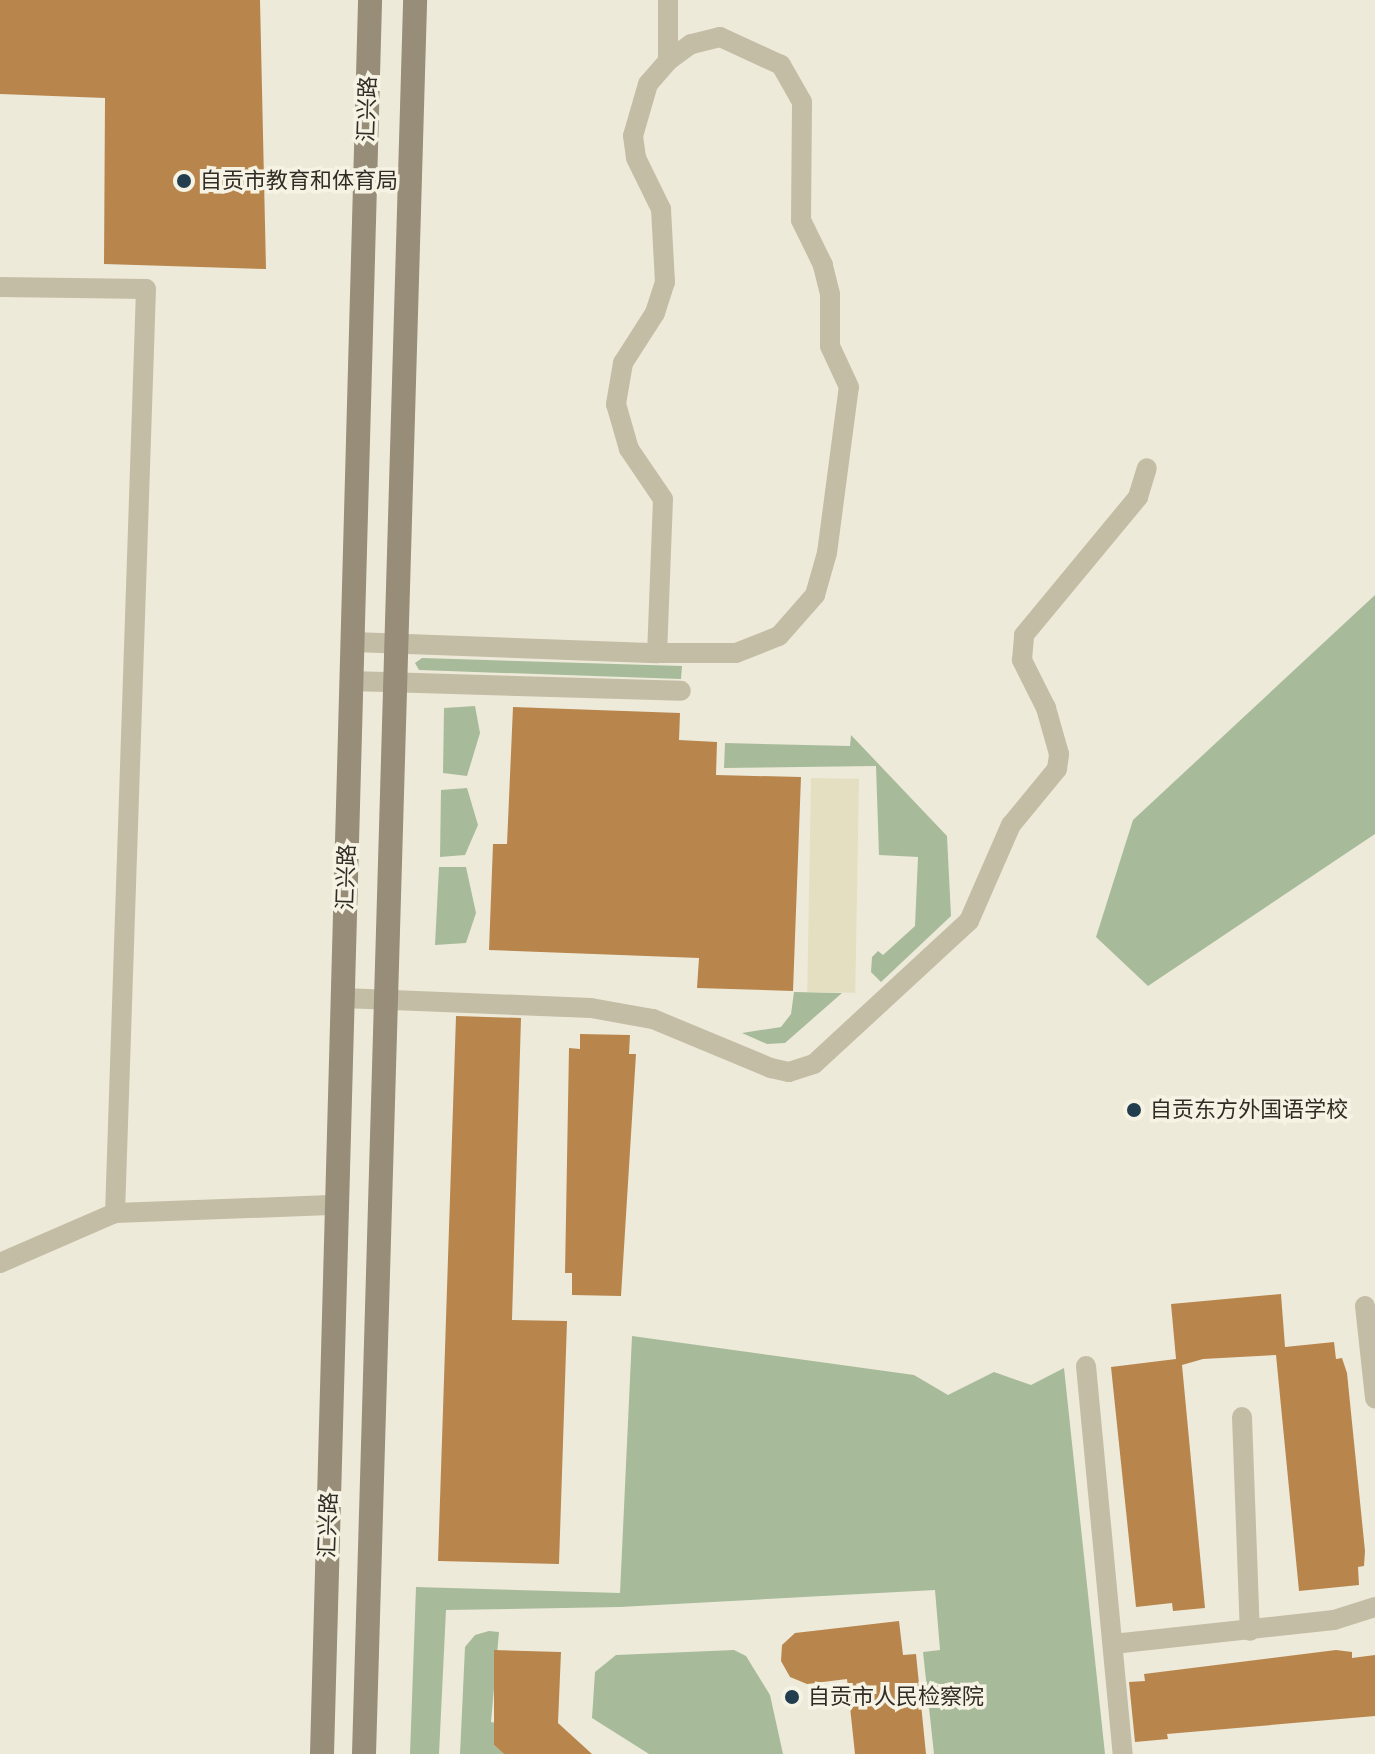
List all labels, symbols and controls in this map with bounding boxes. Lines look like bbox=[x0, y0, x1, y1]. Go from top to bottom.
street label: 汇兴路 bbox=[353, 76, 381, 142]
place label: 自贡市教育和体育局 bbox=[200, 168, 398, 194]
marker: 自贡市教育和体育局 bbox=[175, 172, 193, 190]
street label: 汇兴路 bbox=[332, 844, 360, 910]
place label: 自贡东方外国语学校 bbox=[1150, 1097, 1348, 1123]
marker: 自贡东方外国语学校 bbox=[1125, 1101, 1143, 1119]
street label: 汇兴路 bbox=[314, 1492, 342, 1558]
place label: 自贡市人民检察院 bbox=[808, 1684, 984, 1710]
marker: 自贡市人民检察院 bbox=[783, 1688, 801, 1706]

